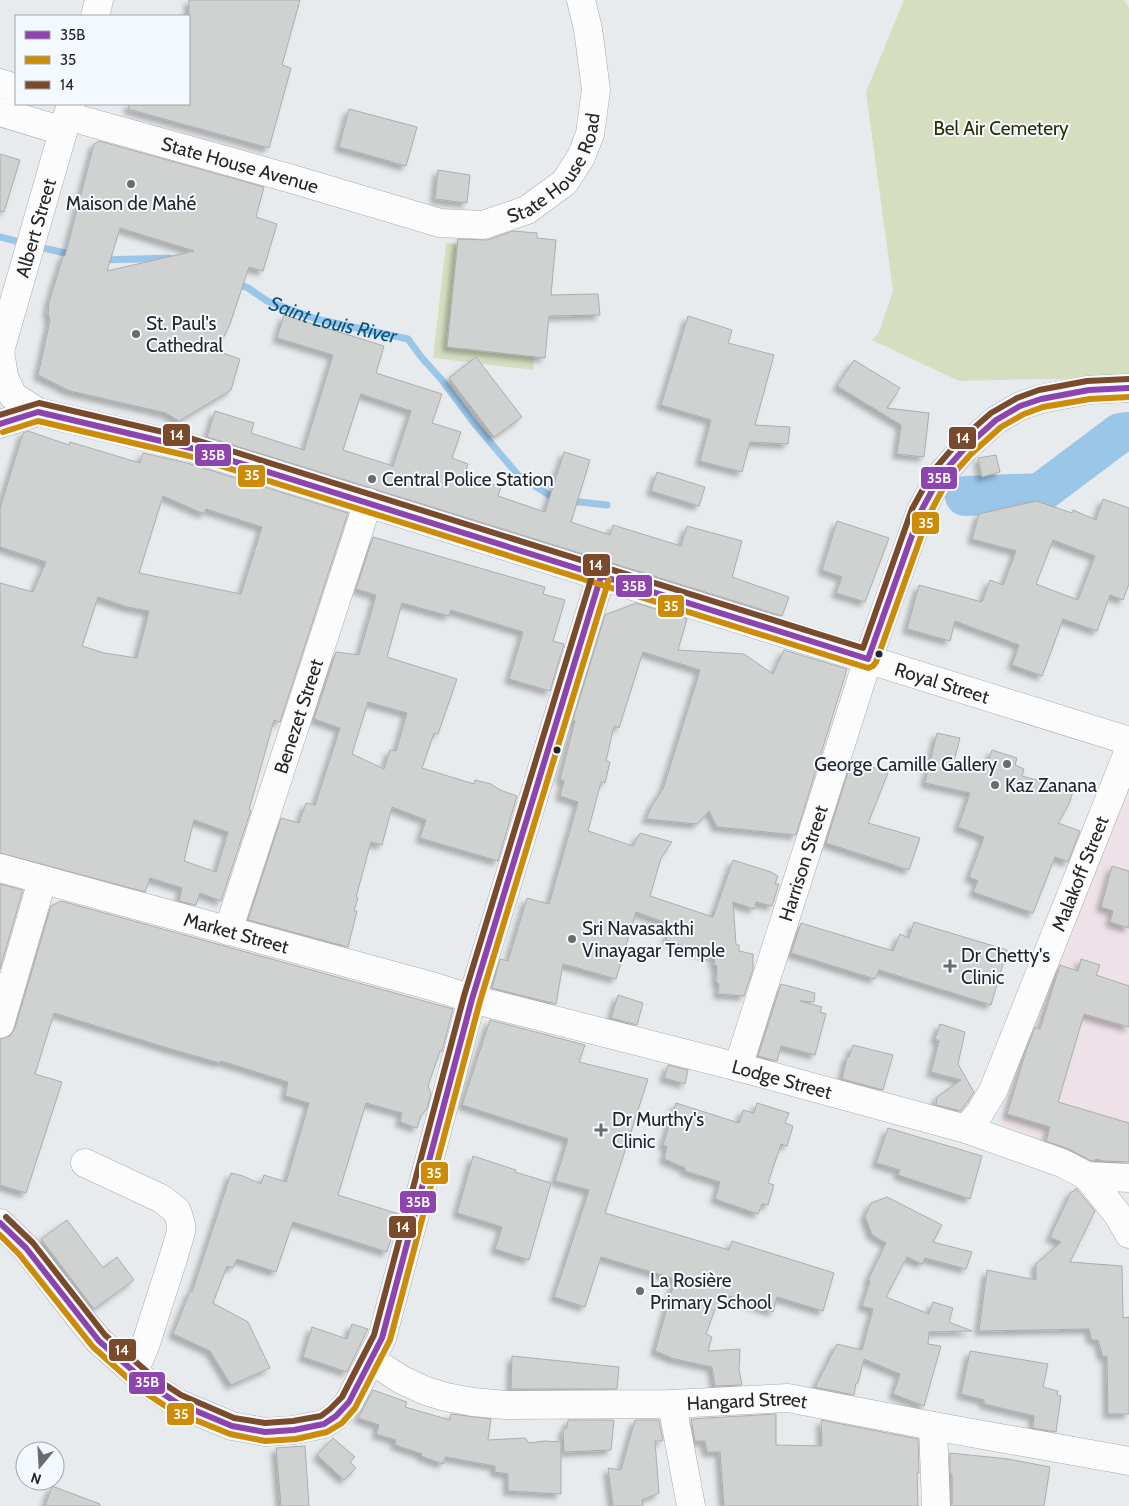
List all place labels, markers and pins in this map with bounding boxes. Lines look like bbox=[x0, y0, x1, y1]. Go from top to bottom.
marker: Maison de Mahé bbox=[125, 178, 137, 190]
place label: Maison de Mahé bbox=[66, 192, 197, 215]
place label: St. Paul's Cathedral bbox=[146, 312, 224, 357]
marker: St. Paul's Cathedral bbox=[130, 328, 142, 340]
place label: Central Police Station bbox=[382, 468, 554, 491]
marker: Central Police Station bbox=[366, 473, 378, 485]
unlabelled marker bbox=[874, 649, 884, 659]
unlabelled marker bbox=[552, 745, 562, 755]
place label: George Camille Gallery bbox=[814, 753, 997, 776]
marker: George Camille Gallery bbox=[1001, 758, 1013, 770]
place label: Kaz Zanana bbox=[1005, 774, 1097, 797]
marker: Kaz Zanana bbox=[989, 779, 1001, 791]
place label: Sri Navasakthi Vinayagar Temple bbox=[582, 917, 725, 962]
marker: Sri Navasakthi Vinayagar Temple bbox=[566, 933, 578, 945]
place label: Dr Chetty's Clinic bbox=[961, 944, 1050, 989]
marker: Dr Chetty's Clinic bbox=[943, 959, 957, 973]
place label: Dr Murthy's Clinic bbox=[612, 1108, 704, 1153]
marker: Dr Murthy's Clinic bbox=[594, 1123, 608, 1137]
place label: La Rosière Primary School bbox=[650, 1269, 772, 1314]
marker: La Rosière Primary School bbox=[634, 1285, 646, 1297]

